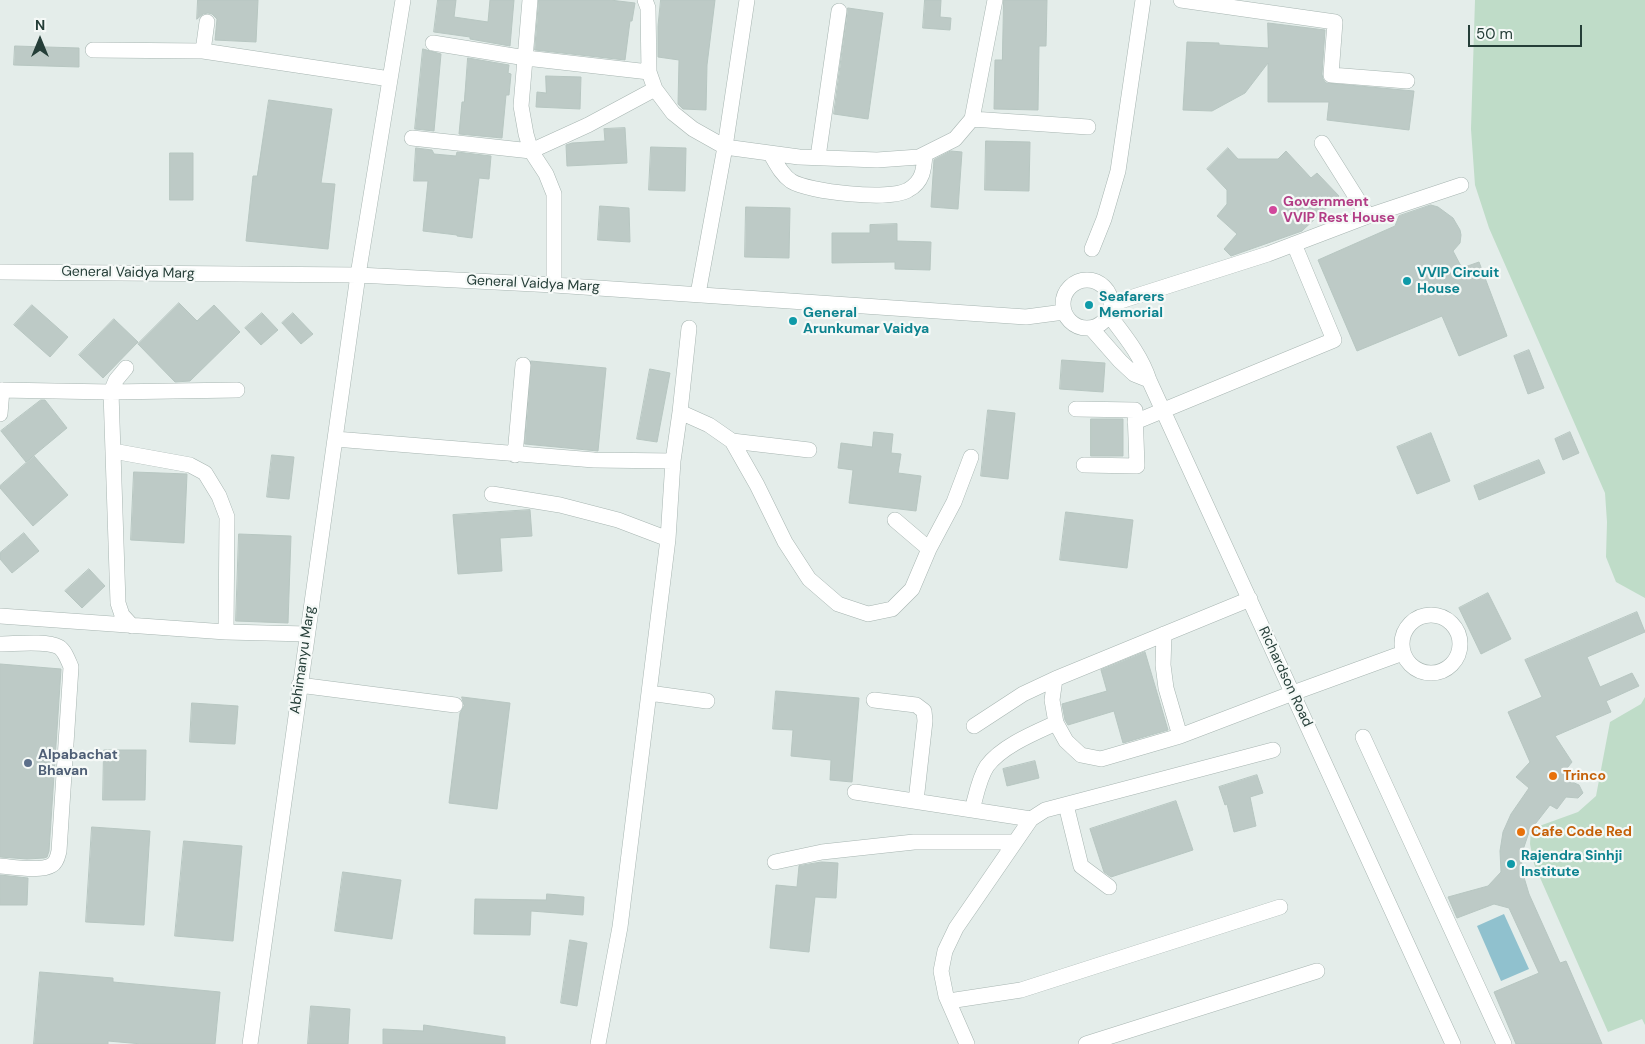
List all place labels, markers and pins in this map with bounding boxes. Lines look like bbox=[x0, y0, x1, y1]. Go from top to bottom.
place label: Government VVIP Rest House bbox=[1283, 194, 1395, 226]
marker: Government VVIP Rest House bbox=[1267, 204, 1279, 216]
place label: VVIP Circuit House bbox=[1417, 265, 1499, 298]
marker: VVIP Circuit House bbox=[1401, 275, 1413, 287]
place label: Seafarers Memorial bbox=[1099, 289, 1164, 322]
marker: Seafarers Memorial bbox=[1083, 299, 1095, 311]
place label: General Arunkumar Vaidya bbox=[803, 305, 929, 338]
marker: General Arunkumar Vaidya bbox=[787, 315, 799, 327]
place label: Alpabachat Bhavan bbox=[38, 747, 118, 780]
marker: Alpabachat Bhavan bbox=[22, 757, 34, 769]
place label: Trinco bbox=[1563, 768, 1606, 784]
marker: Trinco bbox=[1547, 770, 1559, 782]
place label: Cafe Code Red bbox=[1531, 824, 1632, 840]
marker: Cafe Code Red bbox=[1515, 826, 1527, 838]
place label: Rajendra Sinhji Institute bbox=[1521, 848, 1622, 880]
marker: Rajendra Sinhji Institute bbox=[1505, 858, 1517, 870]

